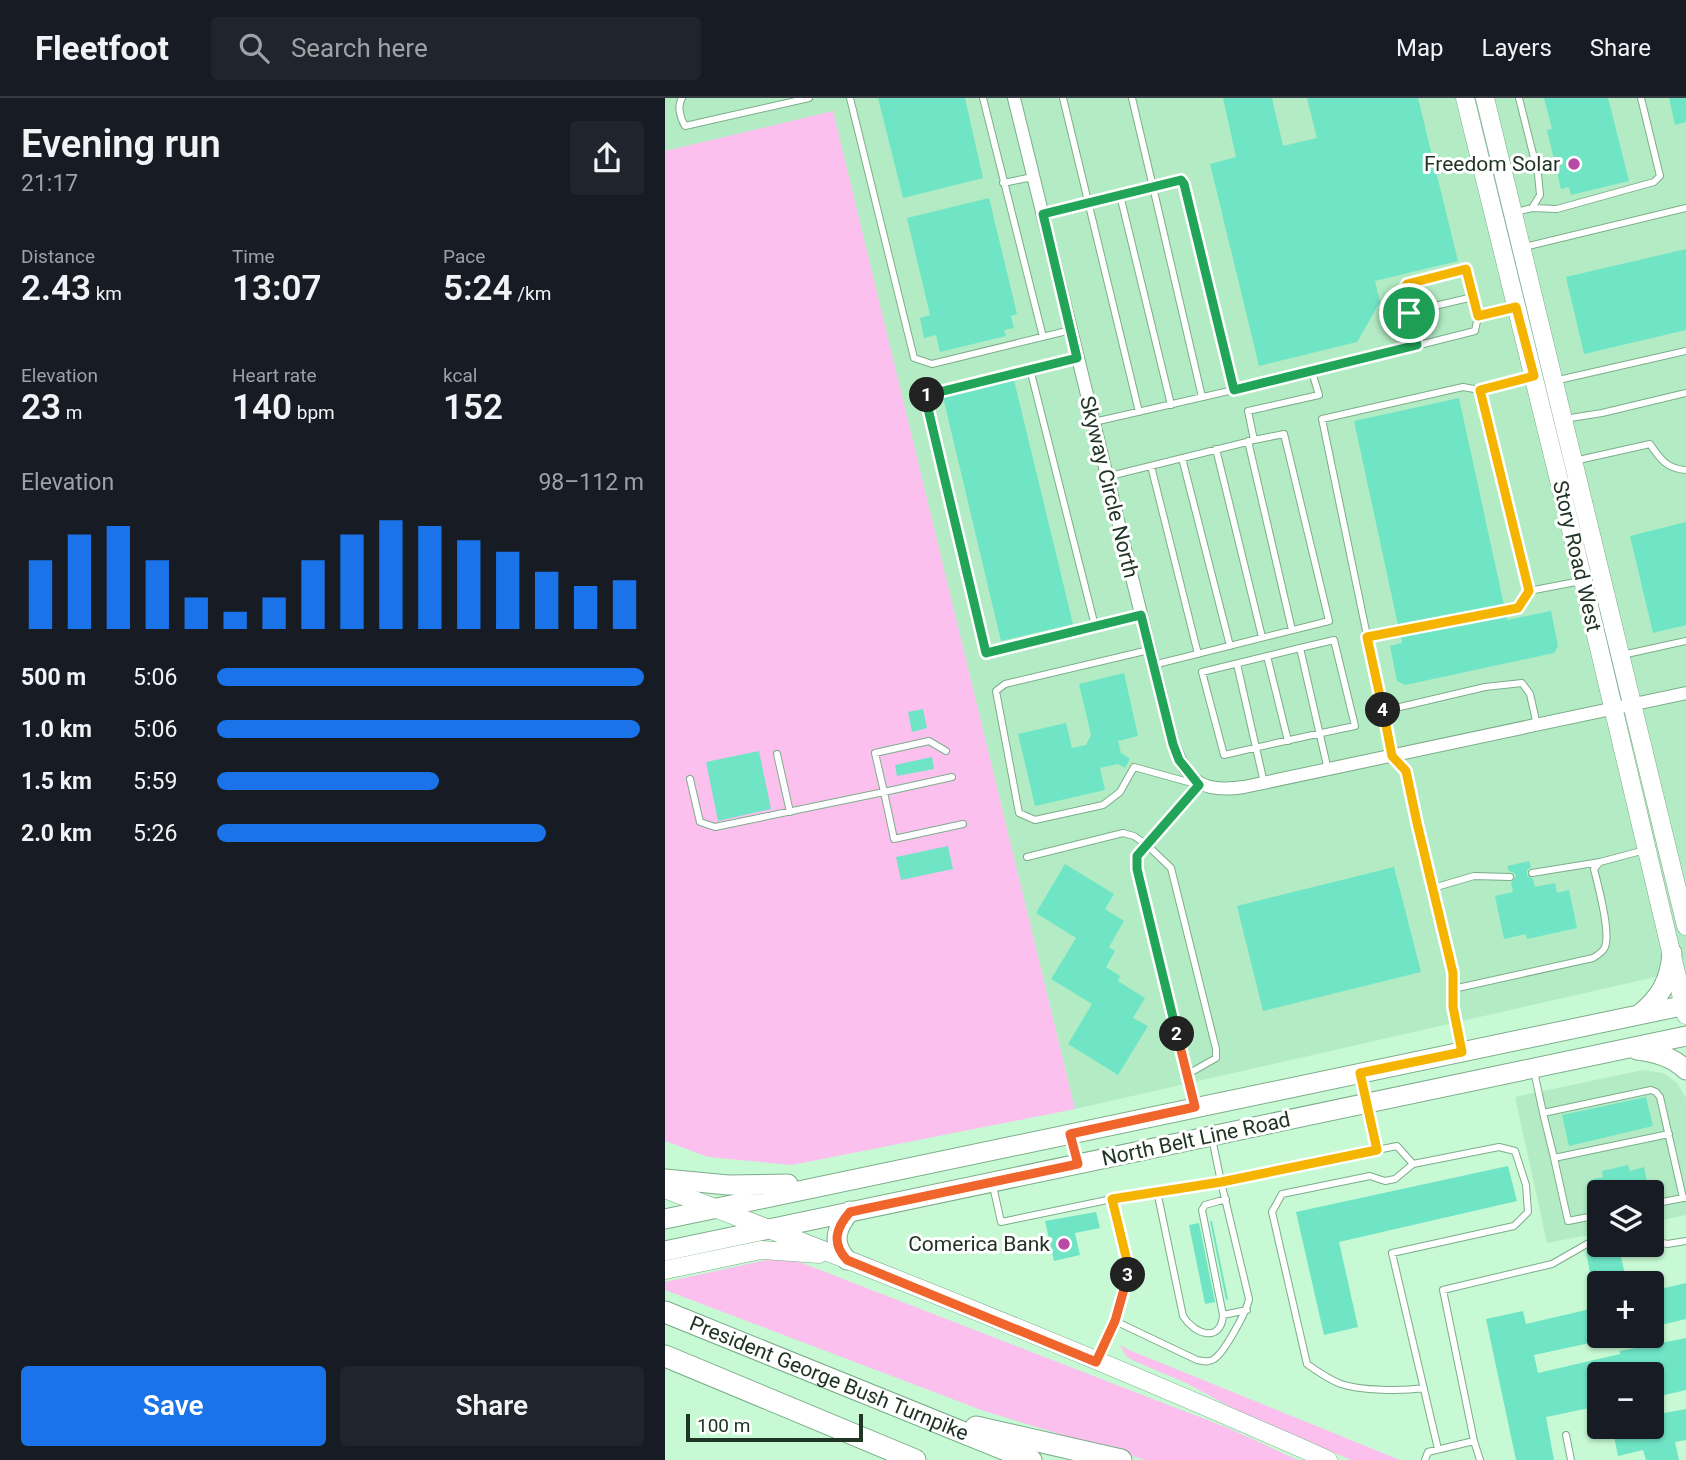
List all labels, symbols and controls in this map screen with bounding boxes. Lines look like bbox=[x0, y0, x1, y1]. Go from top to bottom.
search box bbox=[211, 17, 701, 80]
text: Fleetfoot bbox=[35, 29, 169, 68]
icon: search bbox=[235, 29, 273, 67]
text: Search here bbox=[291, 33, 428, 63]
text: Map bbox=[1396, 34, 1444, 62]
text: Layers bbox=[1482, 34, 1552, 62]
text: Share bbox=[1590, 34, 1651, 62]
button: share bbox=[570, 121, 644, 195]
text: Evening run bbox=[21, 122, 221, 166]
place label: Freedom Solar bbox=[1424, 152, 1560, 176]
marker: Freedom Solar bbox=[1566, 156, 1582, 172]
text: 21:17 bbox=[21, 170, 78, 197]
text: Distance bbox=[21, 245, 95, 268]
text: Time bbox=[232, 245, 275, 268]
text: Pace bbox=[443, 245, 485, 268]
text: 2.43 bbox=[21, 268, 91, 309]
text: 13:07 bbox=[232, 268, 322, 309]
text: 5:24 bbox=[443, 268, 513, 309]
text: km bbox=[91, 282, 122, 305]
text: /km bbox=[513, 282, 551, 305]
pin bbox=[1379, 283, 1439, 343]
icon: arrive bbox=[1390, 294, 1428, 332]
text: Elevation bbox=[21, 364, 98, 387]
text: Heart rate bbox=[232, 364, 317, 387]
text: kcal bbox=[443, 364, 477, 387]
pin: 1 bbox=[909, 378, 945, 412]
text: 1 bbox=[921, 383, 932, 406]
text: 23 bbox=[21, 387, 61, 428]
text: 140 bbox=[232, 387, 292, 428]
text: 152 bbox=[443, 387, 503, 428]
street label: Skyway Circle North bbox=[1075, 394, 1143, 580]
text: m bbox=[61, 401, 82, 424]
text: bpm bbox=[292, 401, 335, 424]
text: Elevation bbox=[21, 469, 114, 496]
text: 98–112 m bbox=[538, 469, 644, 496]
street label: Story Road West bbox=[1548, 478, 1606, 634]
text: 500 m bbox=[21, 664, 86, 691]
text: 5:06 bbox=[133, 664, 177, 691]
pin: 4 bbox=[1365, 692, 1401, 728]
text: 4 bbox=[1377, 698, 1388, 721]
text: 1.0 km bbox=[21, 716, 92, 743]
text: 5:06 bbox=[133, 716, 177, 743]
text: 1.5 km bbox=[21, 768, 92, 795]
text: 5:59 bbox=[133, 768, 177, 795]
text: 2.0 km bbox=[21, 820, 92, 847]
text: 5:26 bbox=[133, 820, 177, 847]
pin: 2 bbox=[1159, 1016, 1195, 1052]
text: 2 bbox=[1171, 1022, 1182, 1045]
street label: North Belt Line Road bbox=[1100, 1107, 1292, 1171]
map controls bbox=[1587, 1180, 1664, 1439]
button: layers bbox=[1587, 1180, 1664, 1257]
place label: Comerica Bank bbox=[908, 1232, 1050, 1256]
marker: Comerica Bank bbox=[1056, 1236, 1072, 1252]
pin: 3 bbox=[1111, 1258, 1145, 1292]
text: 3 bbox=[1122, 1263, 1133, 1286]
button: + bbox=[1587, 1271, 1664, 1348]
street label: President George Bush Turnpike bbox=[686, 1311, 972, 1445]
button: − bbox=[1587, 1362, 1664, 1439]
button: Save bbox=[21, 1366, 326, 1446]
button: Share bbox=[340, 1366, 644, 1446]
scale bar bbox=[686, 1411, 863, 1443]
text: 100 m bbox=[697, 1414, 750, 1437]

